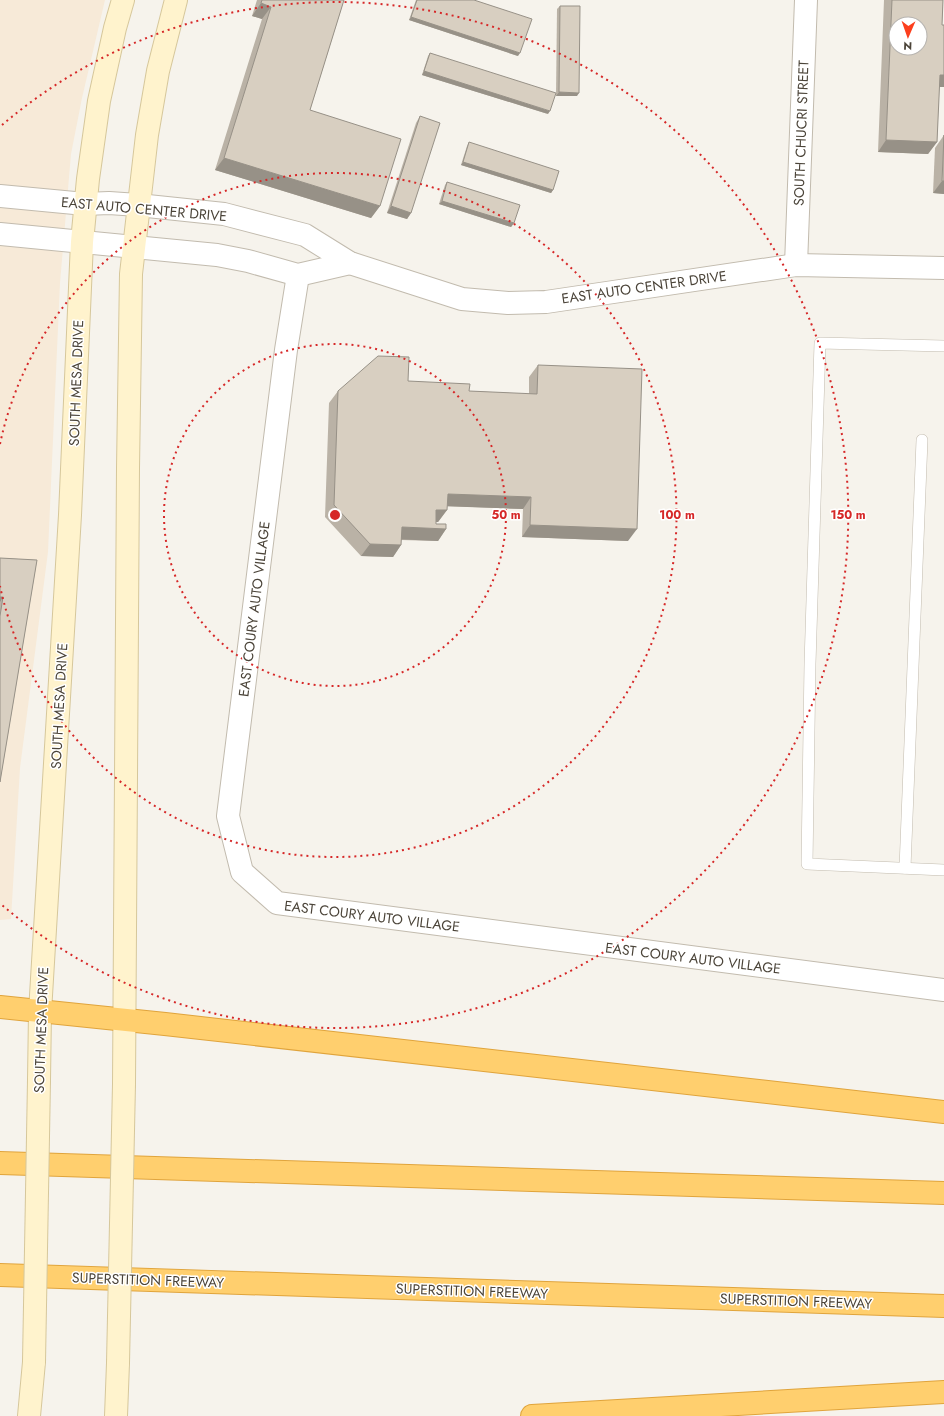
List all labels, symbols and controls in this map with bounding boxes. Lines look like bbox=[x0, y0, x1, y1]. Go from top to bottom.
north arrow bbox=[888, 16, 928, 56]
text: N bbox=[903, 38, 912, 54]
street label: SOUTH CHUCRI STREET bbox=[788, 59, 814, 206]
street label: EAST AUTO CENTER DRIVE bbox=[60, 192, 228, 226]
street label: EAST AUTO CENTER DRIVE bbox=[560, 266, 728, 308]
street label: SOUTH MESA DRIVE bbox=[64, 320, 88, 446]
text: 50 m bbox=[491, 506, 521, 524]
text: 100 m bbox=[659, 506, 695, 524]
text: 150 m bbox=[830, 506, 866, 524]
centre of rings bbox=[328, 508, 342, 522]
street label: EAST COURY AUTO VILLAGE bbox=[233, 520, 275, 698]
street label: SOUTH MESA DRIVE bbox=[46, 643, 72, 769]
street label: EAST COURY AUTO VILLAGE bbox=[283, 895, 461, 937]
street label: EAST COURY AUTO VILLAGE bbox=[604, 937, 782, 979]
street label: SOUTH MESA DRIVE bbox=[29, 967, 53, 1093]
street label: SUPERSTITION FREEWAY bbox=[72, 1267, 225, 1293]
street label: SUPERSTITION FREEWAY bbox=[396, 1278, 549, 1304]
street label: SUPERSTITION FREEWAY bbox=[720, 1288, 873, 1314]

